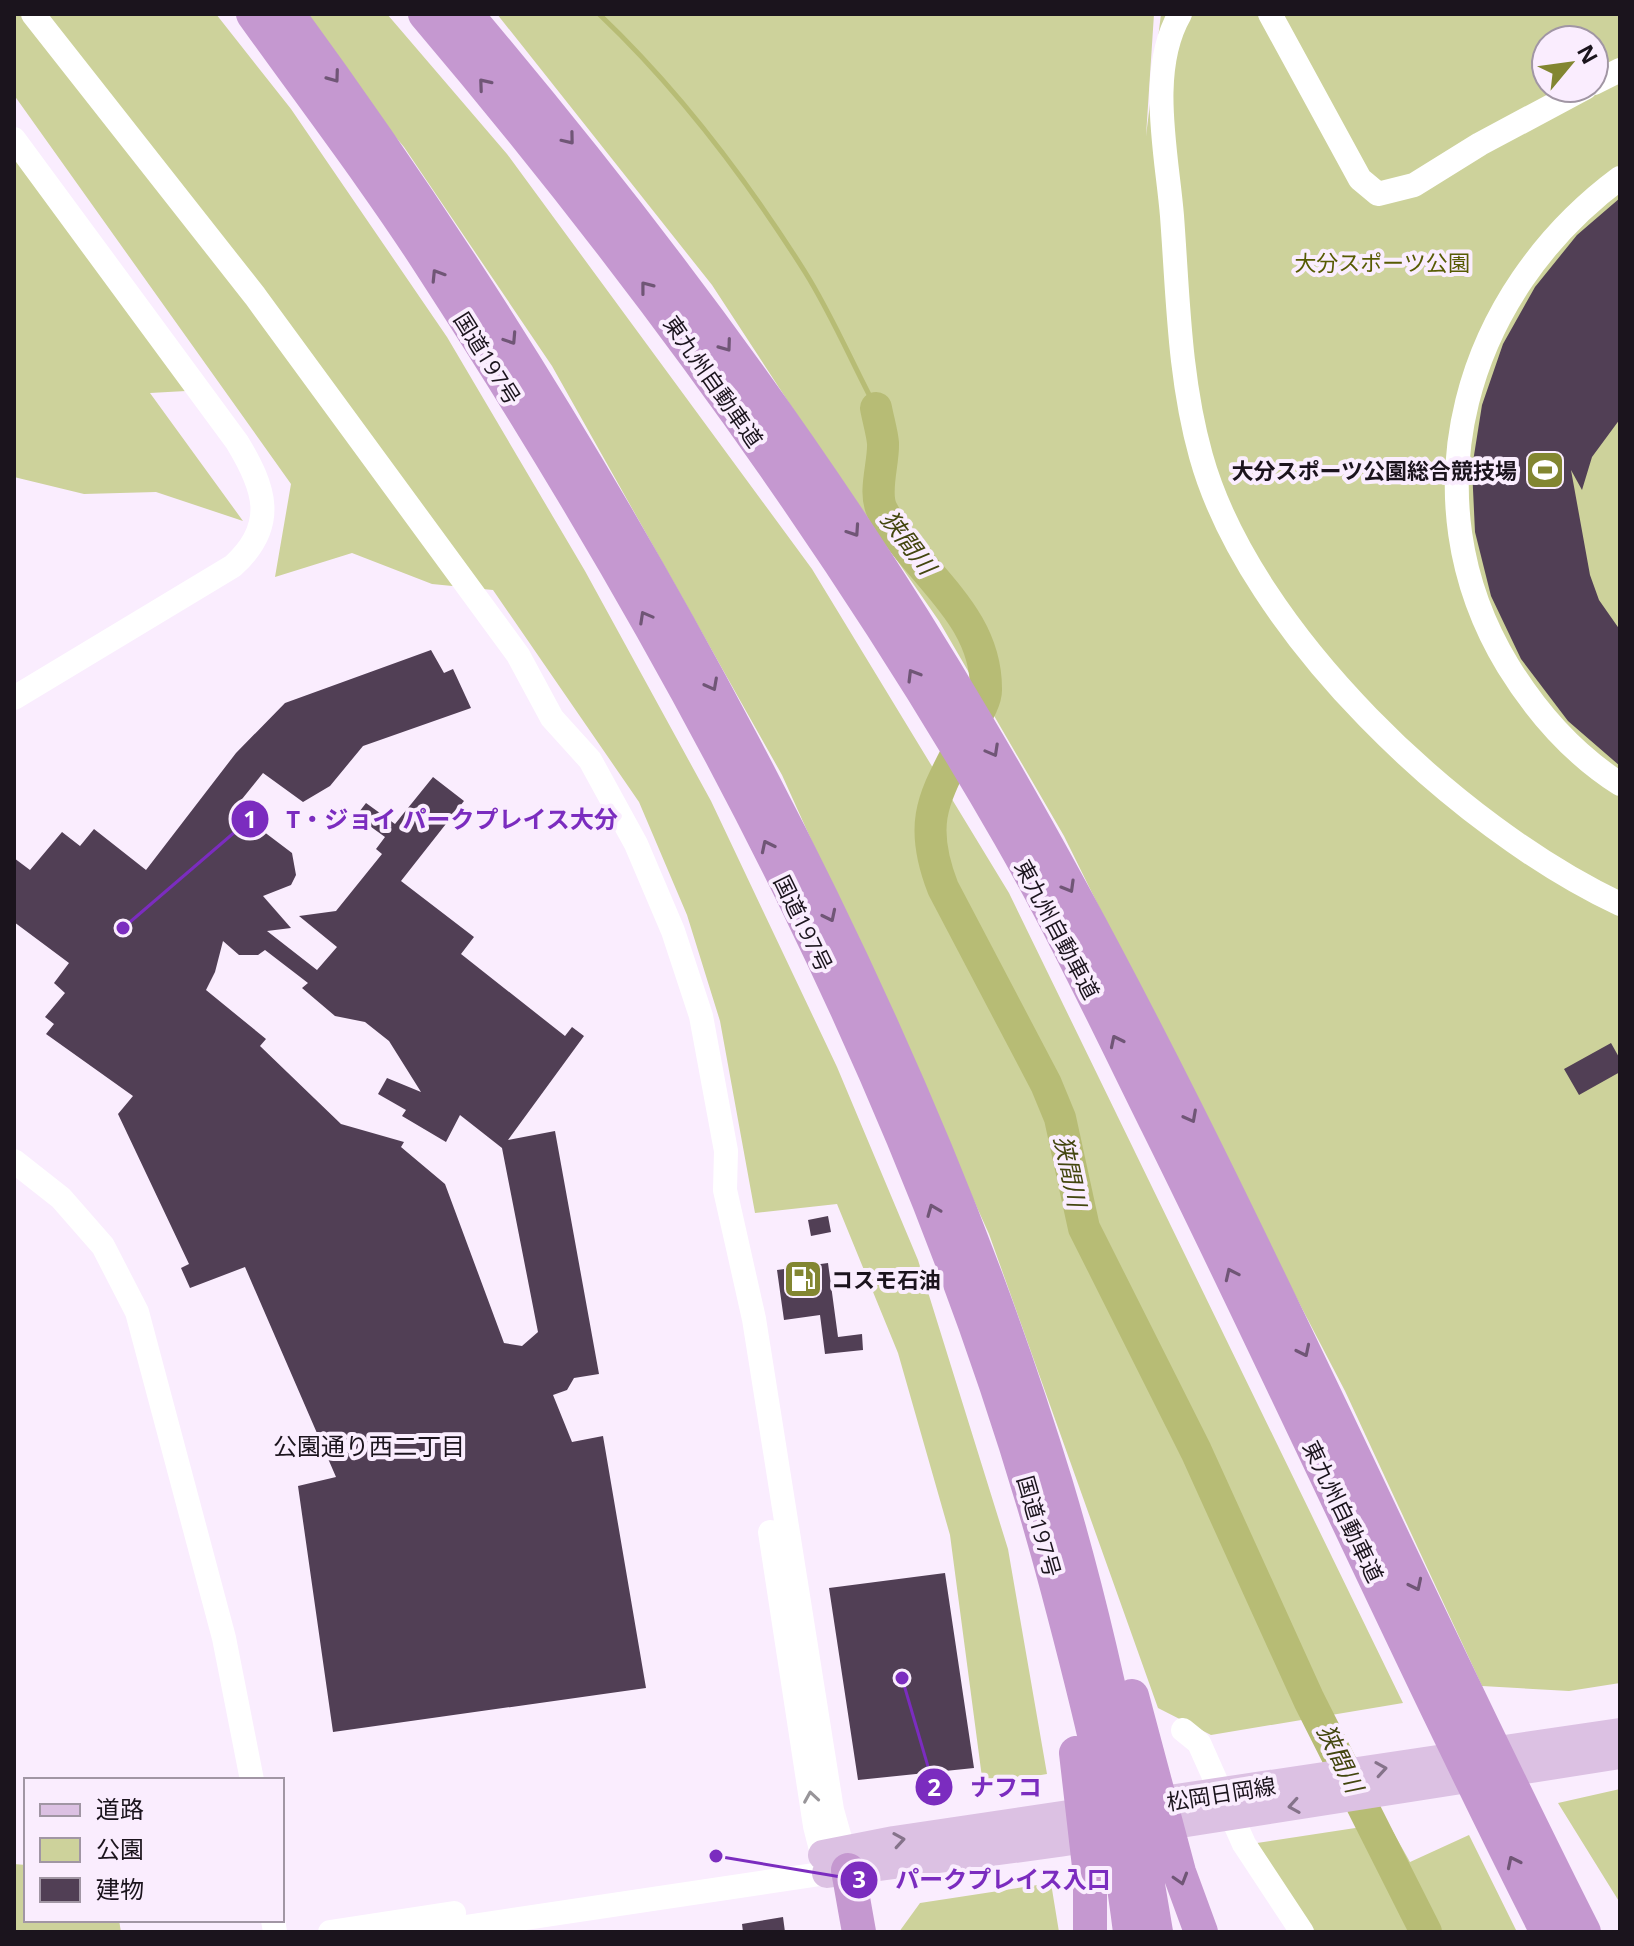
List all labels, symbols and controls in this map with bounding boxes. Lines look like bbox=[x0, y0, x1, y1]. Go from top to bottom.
north arrow bbox=[1530, 24, 1610, 104]
text: N bbox=[1571, 39, 1606, 69]
one-way arrow bbox=[324, 68, 339, 83]
one-way arrow bbox=[479, 78, 494, 93]
one-way arrow bbox=[559, 130, 573, 145]
park label: 大分スポーツ公園 bbox=[1294, 247, 1470, 277]
one-way arrow bbox=[432, 269, 447, 284]
one-way arrow bbox=[642, 281, 656, 296]
street label: 国道197号 bbox=[448, 306, 528, 410]
street label: 東九州自動車道 bbox=[658, 309, 770, 453]
one-way arrow bbox=[501, 330, 516, 345]
one-way arrow bbox=[716, 338, 730, 352]
sports icon: 大分スポーツ公園総合競技場 bbox=[1524, 449, 1566, 491]
place label: 大分スポーツ公園総合競技場 bbox=[1231, 455, 1517, 485]
water label: 狭間川 bbox=[874, 503, 946, 583]
one-way arrow bbox=[845, 522, 860, 536]
one-way arrow bbox=[639, 611, 654, 625]
one-way arrow bbox=[907, 669, 923, 684]
one-way arrow bbox=[702, 676, 717, 691]
one-way arrow bbox=[983, 742, 999, 757]
callout: T・ジョイ パークプレイス大分 bbox=[230, 795, 634, 843]
text: 1 bbox=[243, 802, 257, 835]
text: T・ジョイ パークプレイス大分 bbox=[286, 802, 618, 835]
one-way arrow bbox=[762, 840, 777, 855]
street label: 東九州自動車道 bbox=[1009, 854, 1107, 1004]
street label: 国道197号 bbox=[768, 870, 840, 976]
one-way arrow bbox=[1060, 879, 1075, 893]
one-way arrow bbox=[821, 907, 836, 922]
one-way arrow bbox=[1110, 1034, 1125, 1049]
one-way arrow bbox=[1181, 1108, 1197, 1123]
water label: 狭間川 bbox=[1047, 1132, 1095, 1213]
one-way arrow bbox=[926, 1204, 943, 1218]
fuel station icon: コスモ石油 bbox=[782, 1258, 824, 1300]
place label: コスモ石油 bbox=[831, 1264, 941, 1294]
one-way arrow bbox=[1225, 1268, 1241, 1282]
one-way arrow bbox=[1294, 1342, 1310, 1357]
district label: 公園通り西二丁目 bbox=[273, 1429, 465, 1462]
street label: 東九州自動車道 bbox=[1297, 1435, 1391, 1587]
street label: 国道197号 bbox=[1011, 1472, 1069, 1580]
one-way arrow bbox=[1407, 1577, 1422, 1592]
water label: 狭間川 bbox=[1310, 1718, 1373, 1800]
one-way arrow bbox=[1374, 1761, 1388, 1778]
callout: ナフコ bbox=[914, 1763, 1058, 1811]
text: 2 bbox=[927, 1770, 941, 1803]
text: ナフコ bbox=[970, 1770, 1042, 1803]
street label: 松岡日岡線 bbox=[1164, 1770, 1278, 1816]
legend bbox=[24, 1778, 284, 1922]
one-way arrow bbox=[803, 1790, 820, 1804]
text: 道路 bbox=[96, 1792, 144, 1825]
one-way arrow bbox=[1287, 1796, 1301, 1813]
text: 公園 bbox=[96, 1832, 144, 1865]
one-way arrow bbox=[892, 1833, 906, 1850]
callout: パークプレイス入口 bbox=[839, 1856, 1127, 1904]
one-way arrow bbox=[1507, 1856, 1523, 1870]
text: 3 bbox=[852, 1862, 866, 1895]
text: パークプレイス入口 bbox=[895, 1862, 1111, 1895]
text: 建物 bbox=[96, 1872, 144, 1905]
one-way arrow bbox=[1172, 1872, 1188, 1885]

